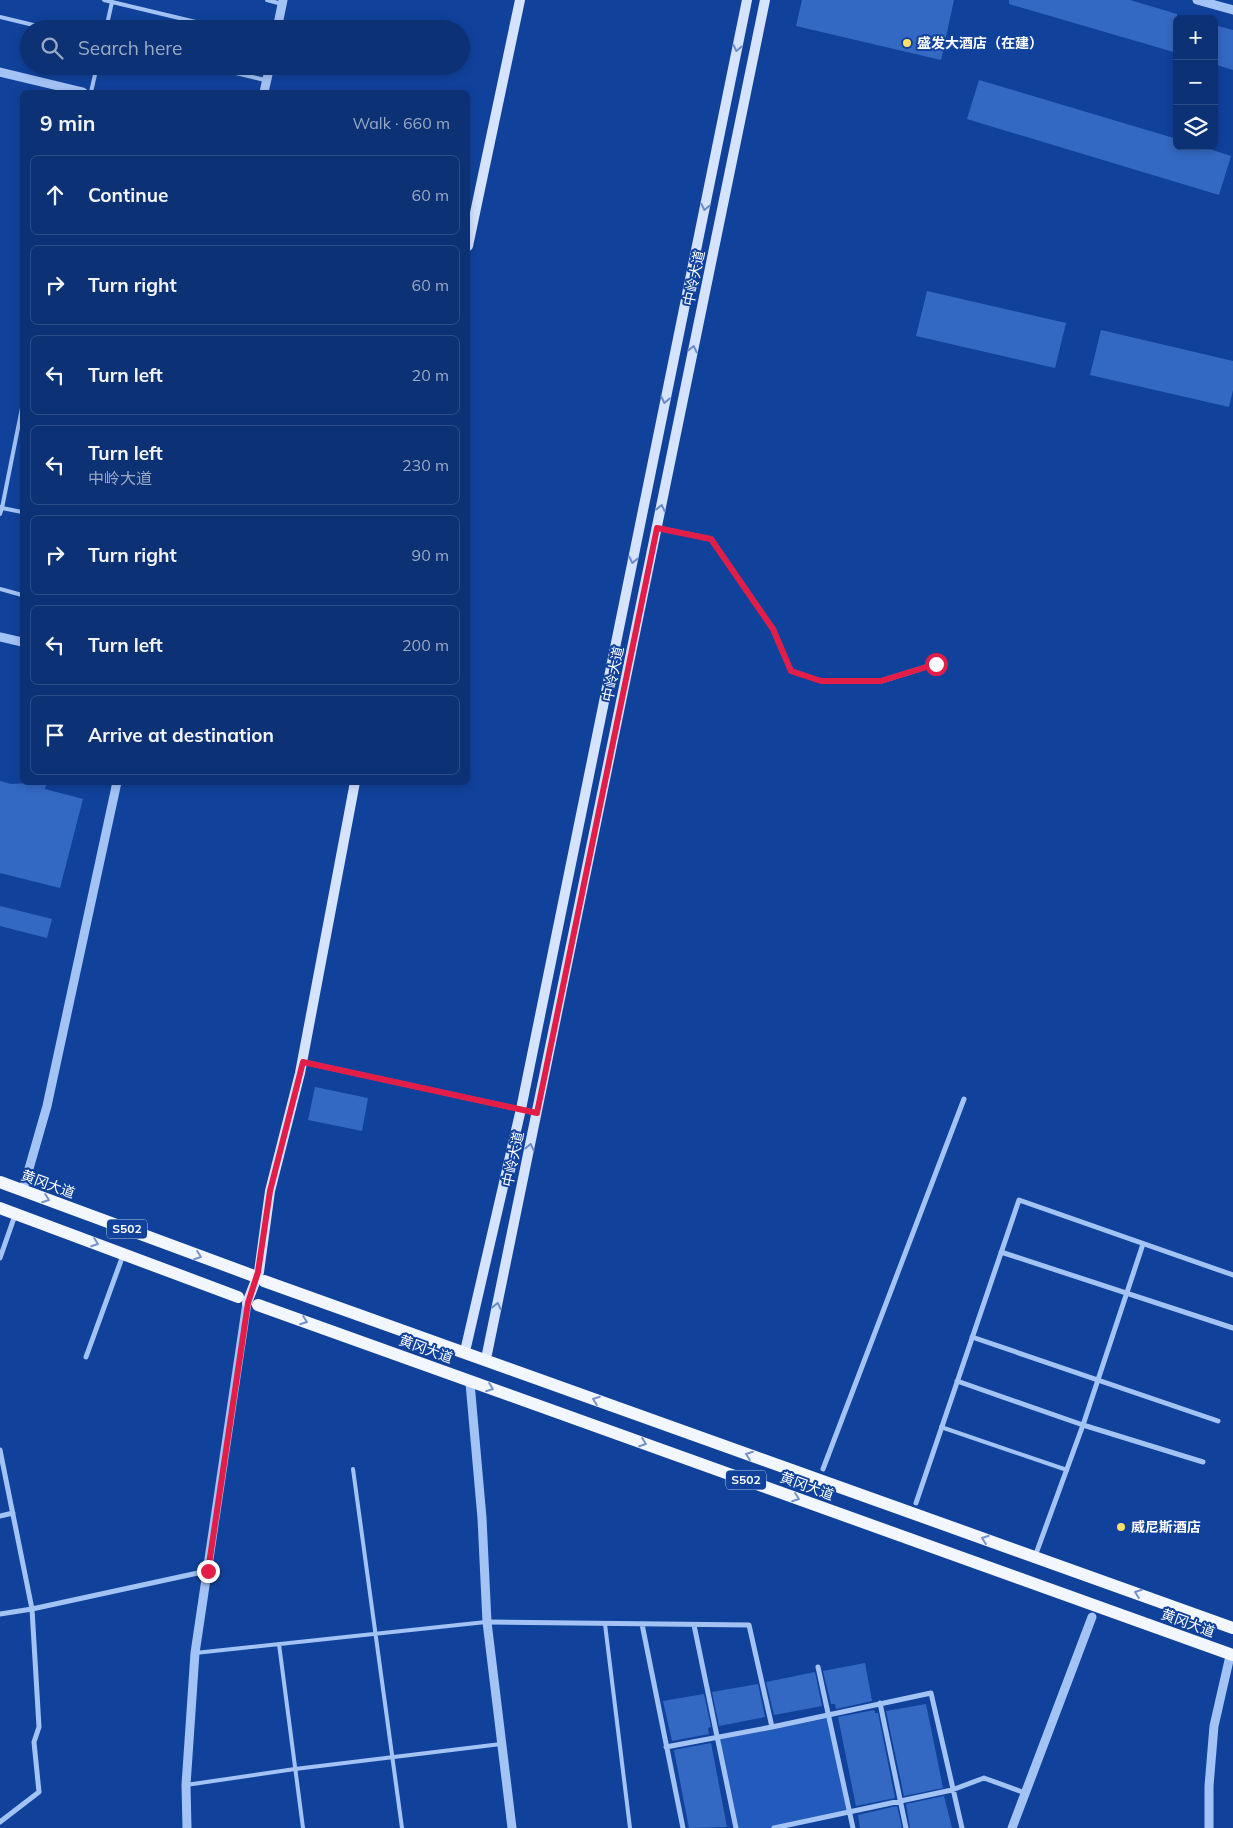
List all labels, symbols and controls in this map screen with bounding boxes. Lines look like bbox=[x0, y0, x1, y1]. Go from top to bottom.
map controls bbox=[1173, 15, 1218, 150]
button: + bbox=[1173, 15, 1218, 60]
search box bbox=[20, 20, 470, 75]
icon: search bbox=[38, 34, 66, 62]
place label: 盛发大酒店（在建） bbox=[917, 34, 1043, 52]
text: Search here bbox=[78, 36, 182, 60]
marker: 盛发大酒店（在建） bbox=[901, 37, 913, 49]
one-way arrow bbox=[733, 43, 743, 52]
button: − bbox=[1173, 60, 1218, 105]
button: layers bbox=[1173, 105, 1218, 150]
text: 9 min bbox=[40, 110, 95, 136]
text: Walk · 660 m bbox=[352, 113, 450, 133]
icon: ahead bbox=[41, 181, 69, 209]
text: Continue bbox=[88, 183, 168, 207]
text: 60 m bbox=[412, 185, 449, 205]
one-way arrow bbox=[700, 203, 711, 211]
street label: 中岭大道 bbox=[679, 249, 709, 307]
icon: right bbox=[41, 271, 69, 299]
text: Turn right bbox=[88, 273, 177, 297]
text: 60 m bbox=[412, 275, 449, 295]
one-way arrow bbox=[688, 344, 698, 353]
icon: left bbox=[41, 361, 69, 389]
text: Turn left bbox=[88, 363, 163, 387]
text: 20 m bbox=[412, 365, 449, 385]
one-way arrow bbox=[661, 396, 671, 405]
text: Turn left bbox=[88, 441, 163, 465]
icon: left bbox=[41, 451, 69, 479]
text: 230 m bbox=[402, 455, 449, 475]
text: 中岭大道 bbox=[88, 468, 152, 488]
one-way arrow bbox=[655, 503, 666, 512]
icon: right bbox=[41, 541, 69, 569]
text: Turn right bbox=[88, 543, 177, 567]
text: 90 m bbox=[412, 545, 449, 565]
one-way arrow bbox=[628, 555, 639, 564]
icon: left bbox=[41, 631, 69, 659]
text: Turn left bbox=[88, 633, 163, 657]
text: 200 m bbox=[402, 635, 449, 655]
street label: 中岭大道 bbox=[598, 645, 628, 703]
route start bbox=[925, 653, 948, 676]
icon: arrive bbox=[41, 721, 69, 749]
text: Arrive at destination bbox=[88, 723, 274, 747]
street label: 中岭大道 bbox=[498, 1130, 528, 1188]
one-way arrow bbox=[524, 1143, 535, 1152]
street label: 黄冈大道 bbox=[19, 1166, 77, 1202]
one-way arrow bbox=[41, 1193, 49, 1203]
road number: S502 bbox=[107, 1220, 147, 1238]
one-way arrow bbox=[90, 1237, 99, 1247]
one-way arrow bbox=[193, 1250, 202, 1260]
one-way arrow bbox=[491, 1302, 502, 1311]
one-way arrow bbox=[299, 1315, 308, 1325]
street label: 黄冈大道 bbox=[397, 1331, 455, 1367]
one-way arrow bbox=[485, 1382, 494, 1392]
one-way arrow bbox=[592, 1396, 601, 1406]
one-way arrow bbox=[638, 1437, 646, 1447]
one-way arrow bbox=[745, 1451, 754, 1461]
street label: 黄冈大道 bbox=[778, 1468, 836, 1504]
road number: S502 bbox=[726, 1470, 766, 1490]
one-way arrow bbox=[791, 1492, 799, 1502]
place label: 威尼斯酒店 bbox=[1131, 1518, 1201, 1536]
marker: 威尼斯酒店 bbox=[1115, 1521, 1127, 1533]
one-way arrow bbox=[981, 1535, 989, 1545]
route end bbox=[197, 1560, 220, 1583]
one-way arrow bbox=[1134, 1589, 1142, 1599]
street label: 黄冈大道 bbox=[1159, 1605, 1217, 1641]

